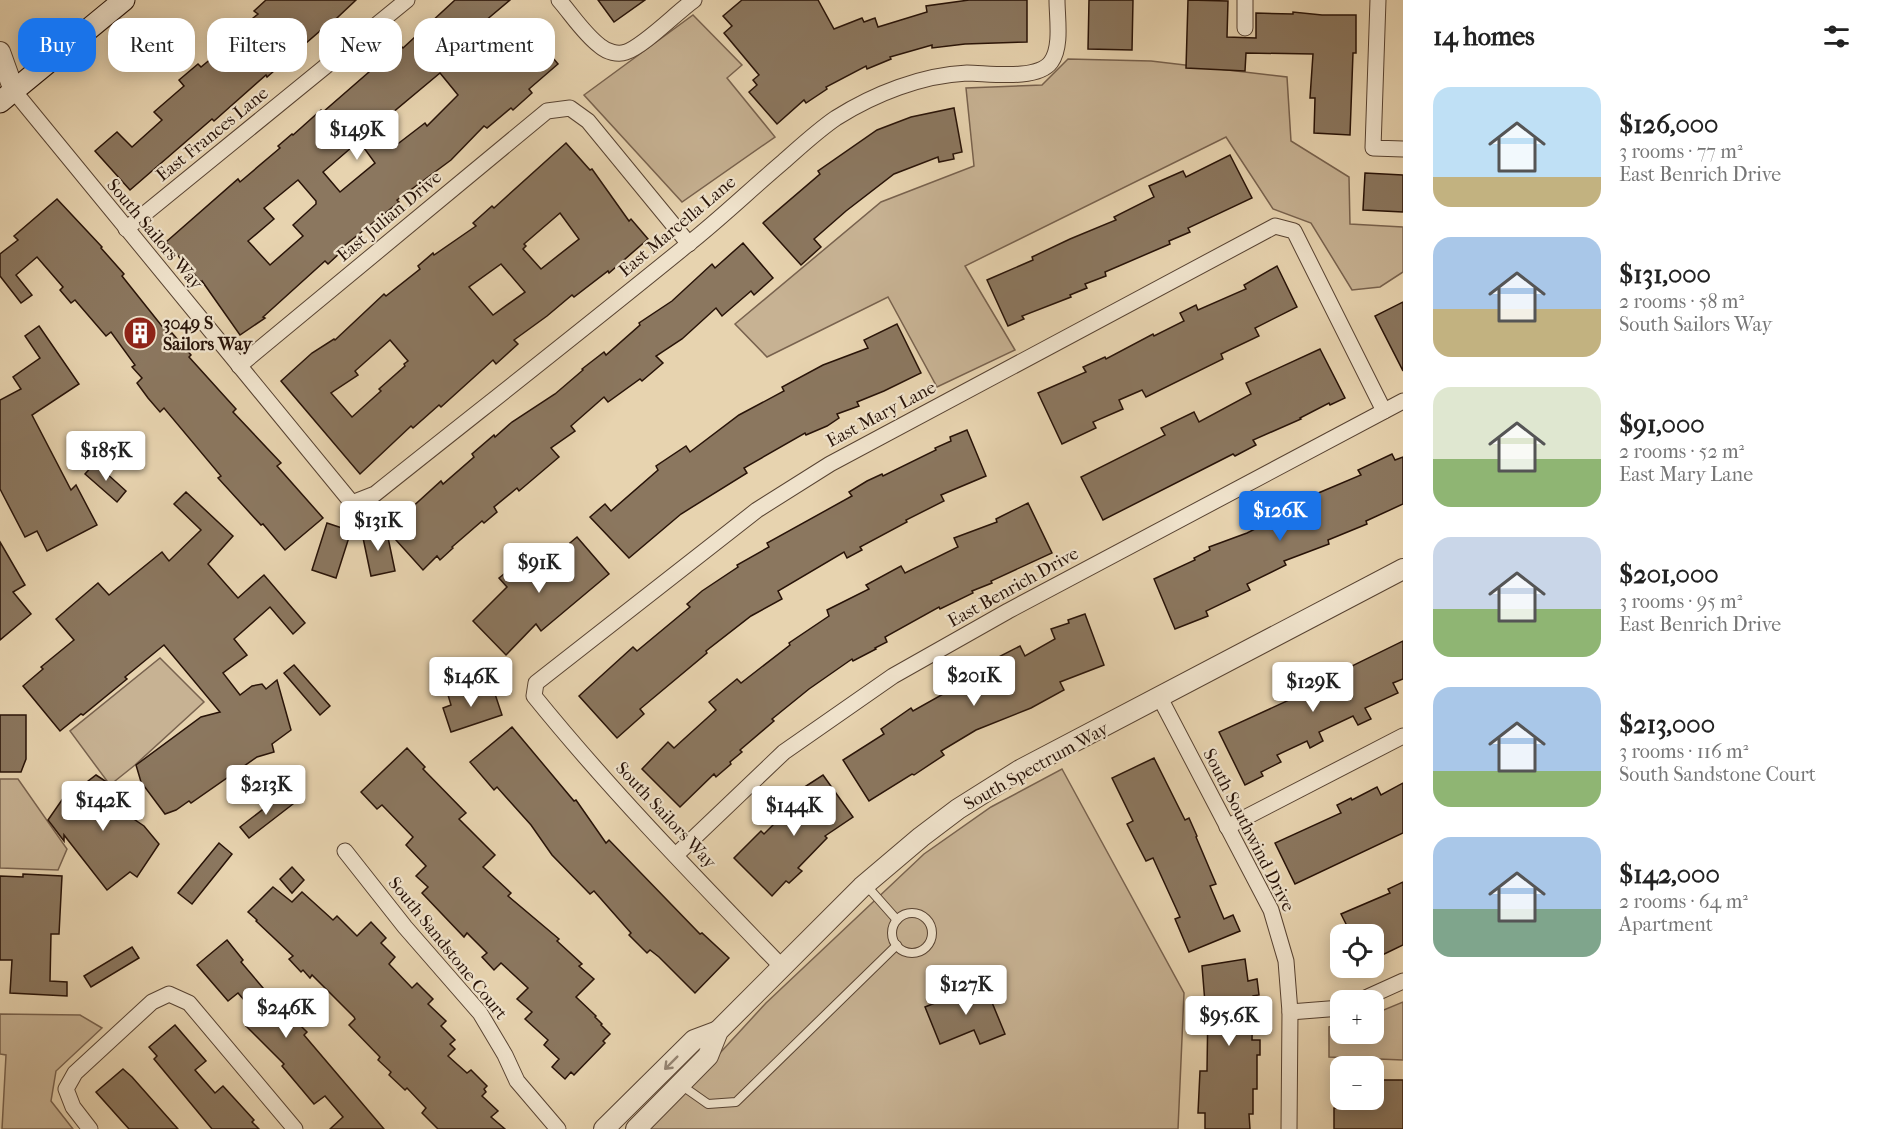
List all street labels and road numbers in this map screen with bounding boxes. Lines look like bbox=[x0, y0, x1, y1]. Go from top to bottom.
street label: East Frances Lane bbox=[152, 83, 273, 186]
street label: East Julian Drive bbox=[333, 167, 446, 266]
street label: East Marcella Lane bbox=[615, 171, 740, 281]
street label: South Sailors Way bbox=[102, 175, 208, 295]
street label: East Mary Lane bbox=[823, 377, 939, 452]
street label: East Benrich Drive bbox=[944, 543, 1082, 632]
street label: South Spectrum Way bbox=[960, 717, 1113, 815]
street label: South Southwind Drive bbox=[1198, 745, 1299, 915]
street label: South Sailors Way bbox=[611, 758, 721, 874]
street label: South Sandstone Court bbox=[384, 873, 512, 1024]

